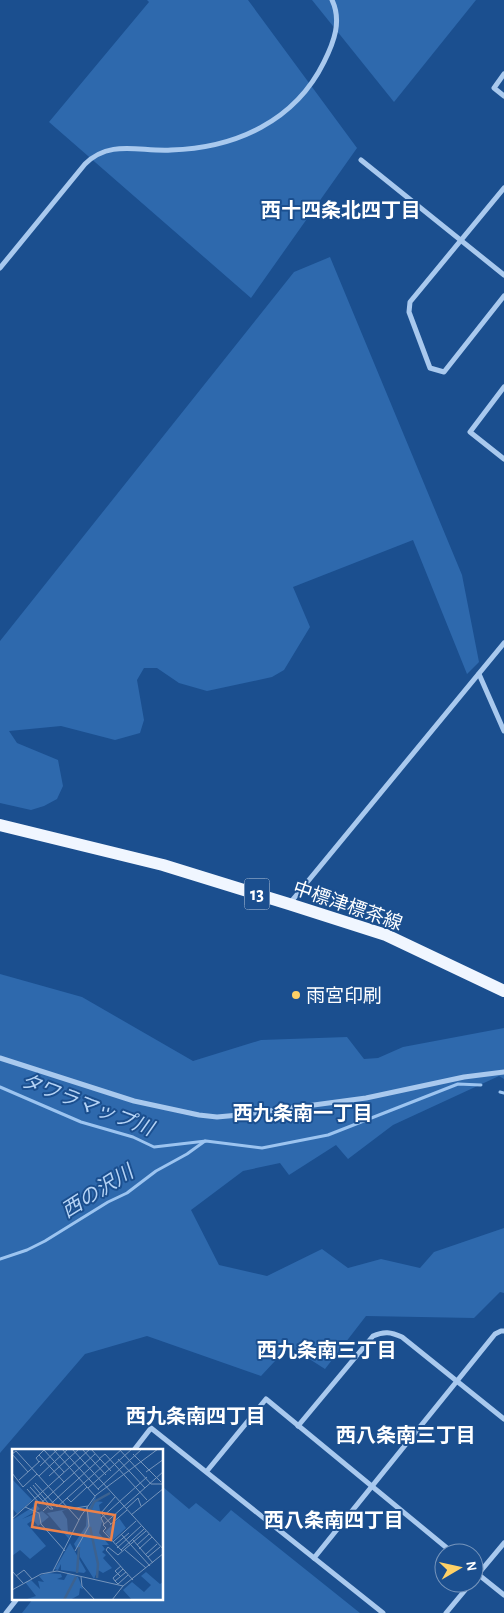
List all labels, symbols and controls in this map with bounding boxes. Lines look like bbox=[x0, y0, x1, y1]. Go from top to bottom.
district label: 西十四条北四丁目 bbox=[261, 200, 421, 221]
street label: 中標津標茶線 bbox=[291, 877, 405, 934]
road number: 13 bbox=[244, 879, 270, 910]
place label: 雨宮印刷 bbox=[306, 986, 382, 1006]
marker: 雨宮印刷 bbox=[290, 989, 302, 1001]
water label: タワラマップ川 bbox=[18, 1070, 158, 1140]
district label: 西九条南一丁目 bbox=[233, 1103, 373, 1124]
water label: 西の沢川 bbox=[58, 1160, 138, 1222]
district label: 西九条南三丁目 bbox=[257, 1340, 397, 1361]
district label: 西九条南四丁目 bbox=[126, 1406, 266, 1427]
district label: 西八条南三丁目 bbox=[336, 1425, 476, 1446]
inset map bbox=[12, 1449, 164, 1600]
district label: 西八条南四丁目 bbox=[264, 1510, 404, 1531]
north arrow bbox=[434, 1543, 484, 1593]
text: N bbox=[463, 1560, 479, 1572]

